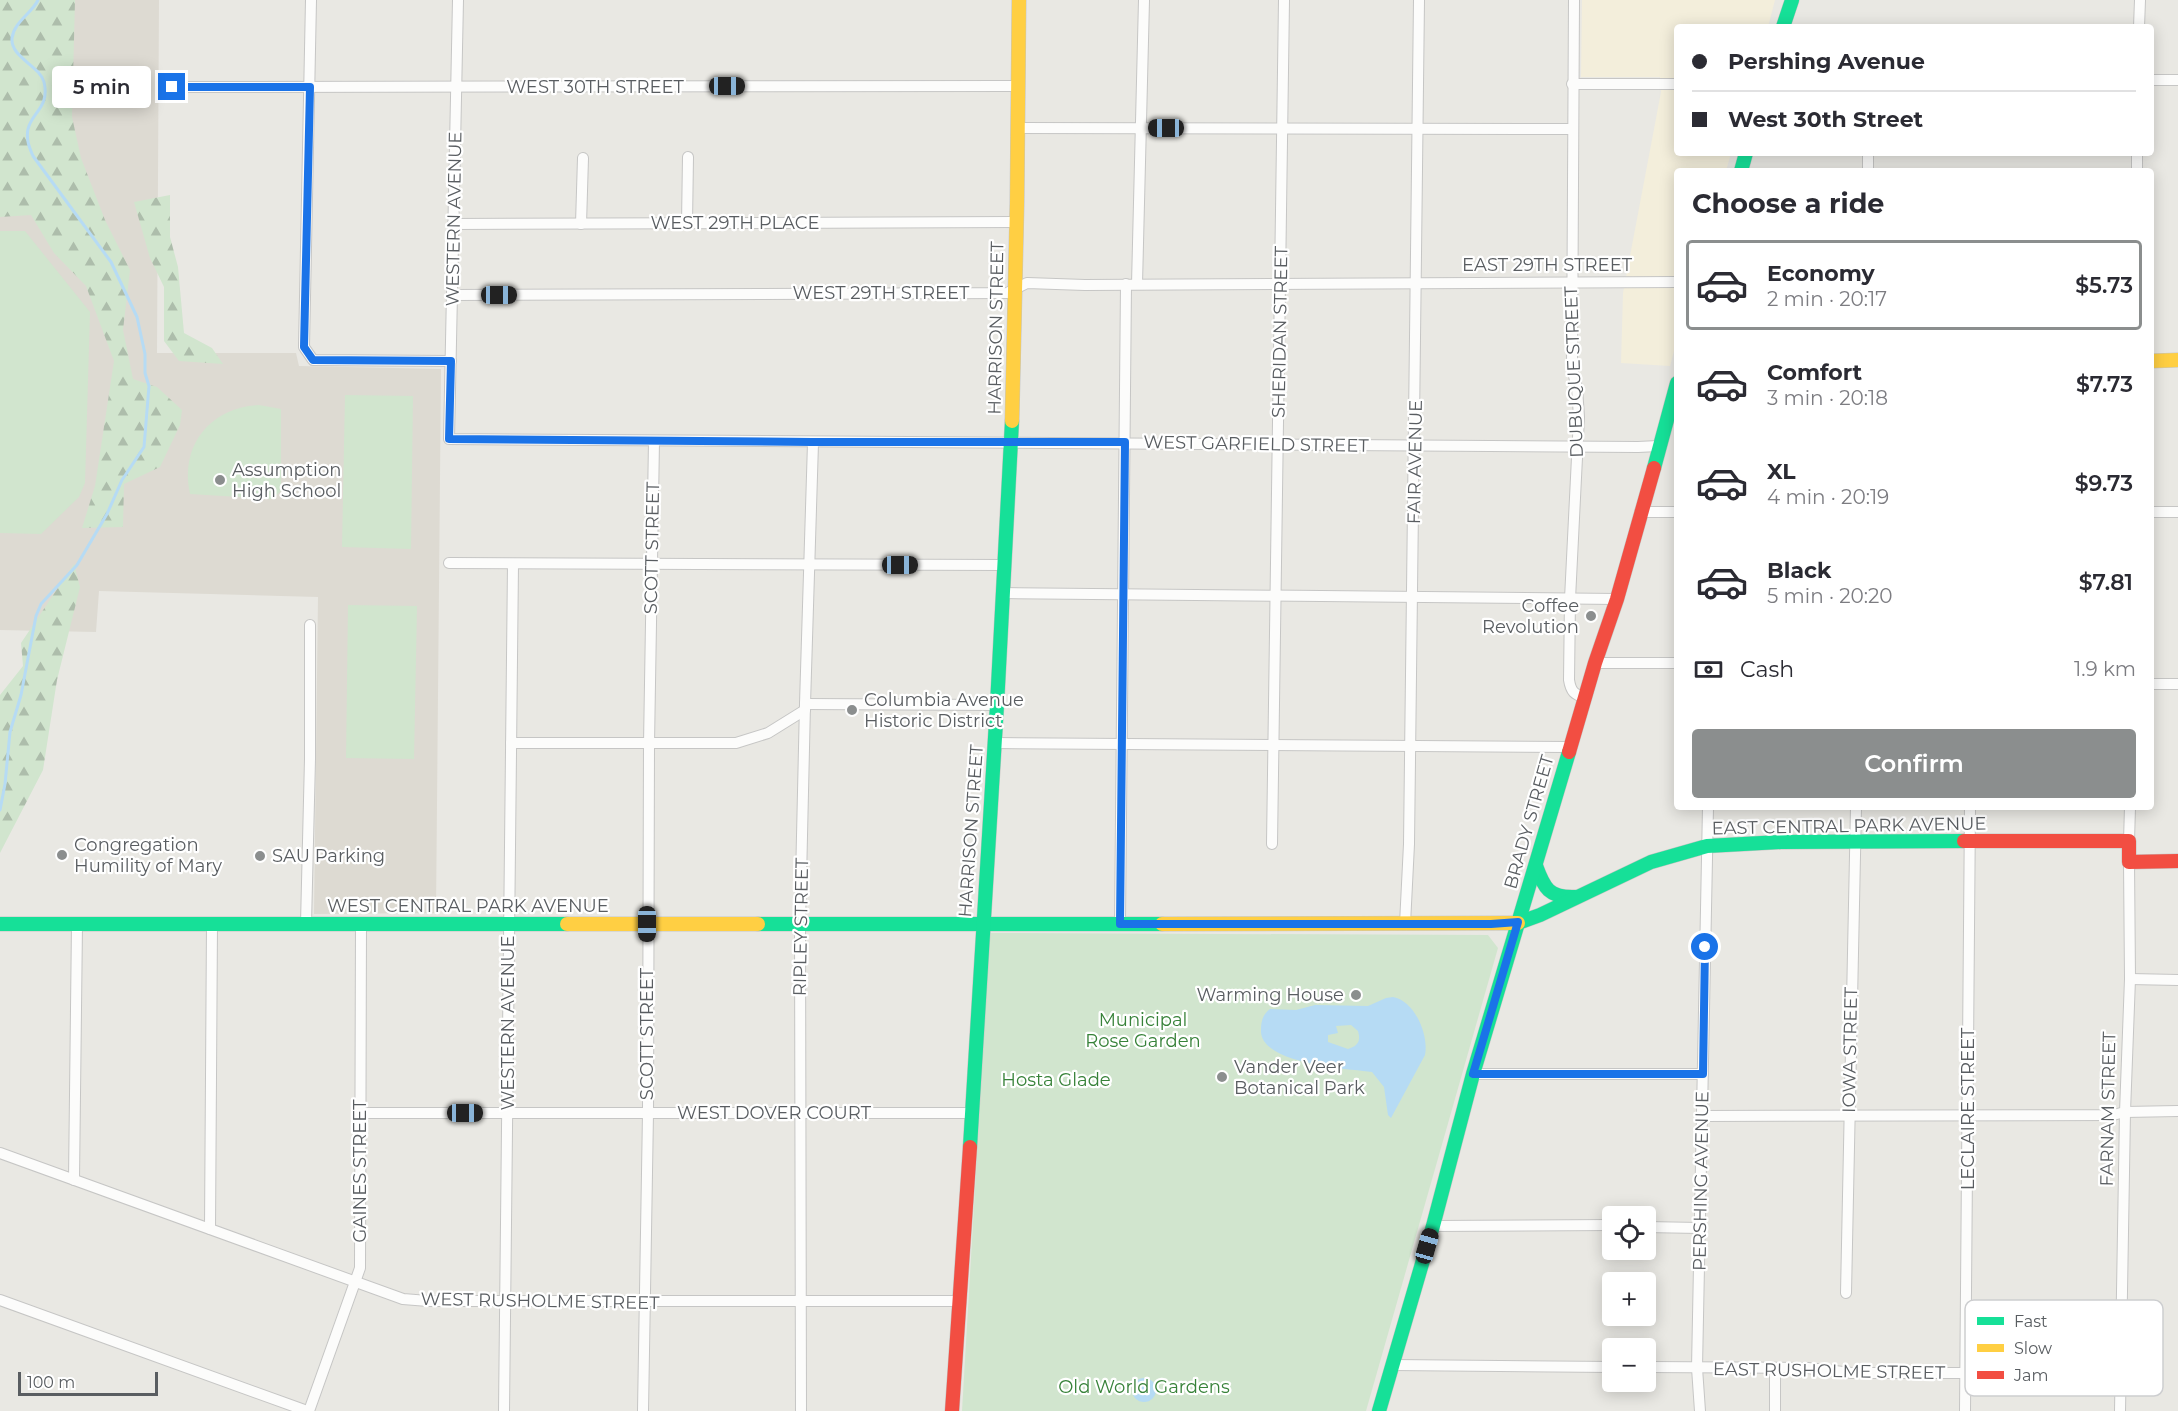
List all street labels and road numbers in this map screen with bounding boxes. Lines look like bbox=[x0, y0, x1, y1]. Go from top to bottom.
street label: WEST 30TH STREET bbox=[506, 76, 685, 98]
street label: WESTERN AVENUE bbox=[441, 131, 467, 307]
street label: WEST 29TH PLACE bbox=[650, 212, 820, 234]
street label: HARRISON STREET bbox=[983, 241, 1009, 415]
street label: SHERIDAN STREET bbox=[1268, 245, 1293, 418]
street label: EAST 29TH STREET bbox=[1462, 254, 1633, 276]
street label: WEST 29TH STREET bbox=[793, 282, 970, 304]
street label: DUBUQUE STREET bbox=[1560, 285, 1588, 458]
street label: FAIR AVENUE bbox=[1403, 400, 1427, 524]
street label: WEST GARFIELD STREET bbox=[1143, 431, 1369, 457]
street label: SCOTT STREET bbox=[640, 481, 664, 614]
street label: HARRISON STREET bbox=[954, 743, 988, 918]
street label: BRADY STREET bbox=[1499, 752, 1559, 892]
street label: EAST CENTRAL PARK AVENUE bbox=[1711, 813, 1987, 839]
street label: RIPLEY STREET bbox=[789, 857, 813, 996]
street label: WEST CENTRAL PARK AVENUE bbox=[327, 895, 609, 917]
street label: WESTERN AVENUE bbox=[497, 936, 519, 1110]
street label: SCOTT STREET bbox=[636, 967, 658, 1100]
street label: IOWA STREET bbox=[1838, 986, 1862, 1113]
street label: LECLAIRE STREET bbox=[1957, 1027, 1979, 1190]
street label: FARNAM STREET bbox=[2096, 1031, 2120, 1187]
street label: PERSHING AVENUE bbox=[1688, 1091, 1714, 1271]
street label: GAINES STREET bbox=[349, 1099, 371, 1243]
street label: WEST DOVER COURT bbox=[677, 1102, 872, 1124]
street label: WEST RUSHOLME STREET bbox=[420, 1288, 660, 1314]
street label: EAST RUSHOLME STREET bbox=[1713, 1358, 1946, 1384]

